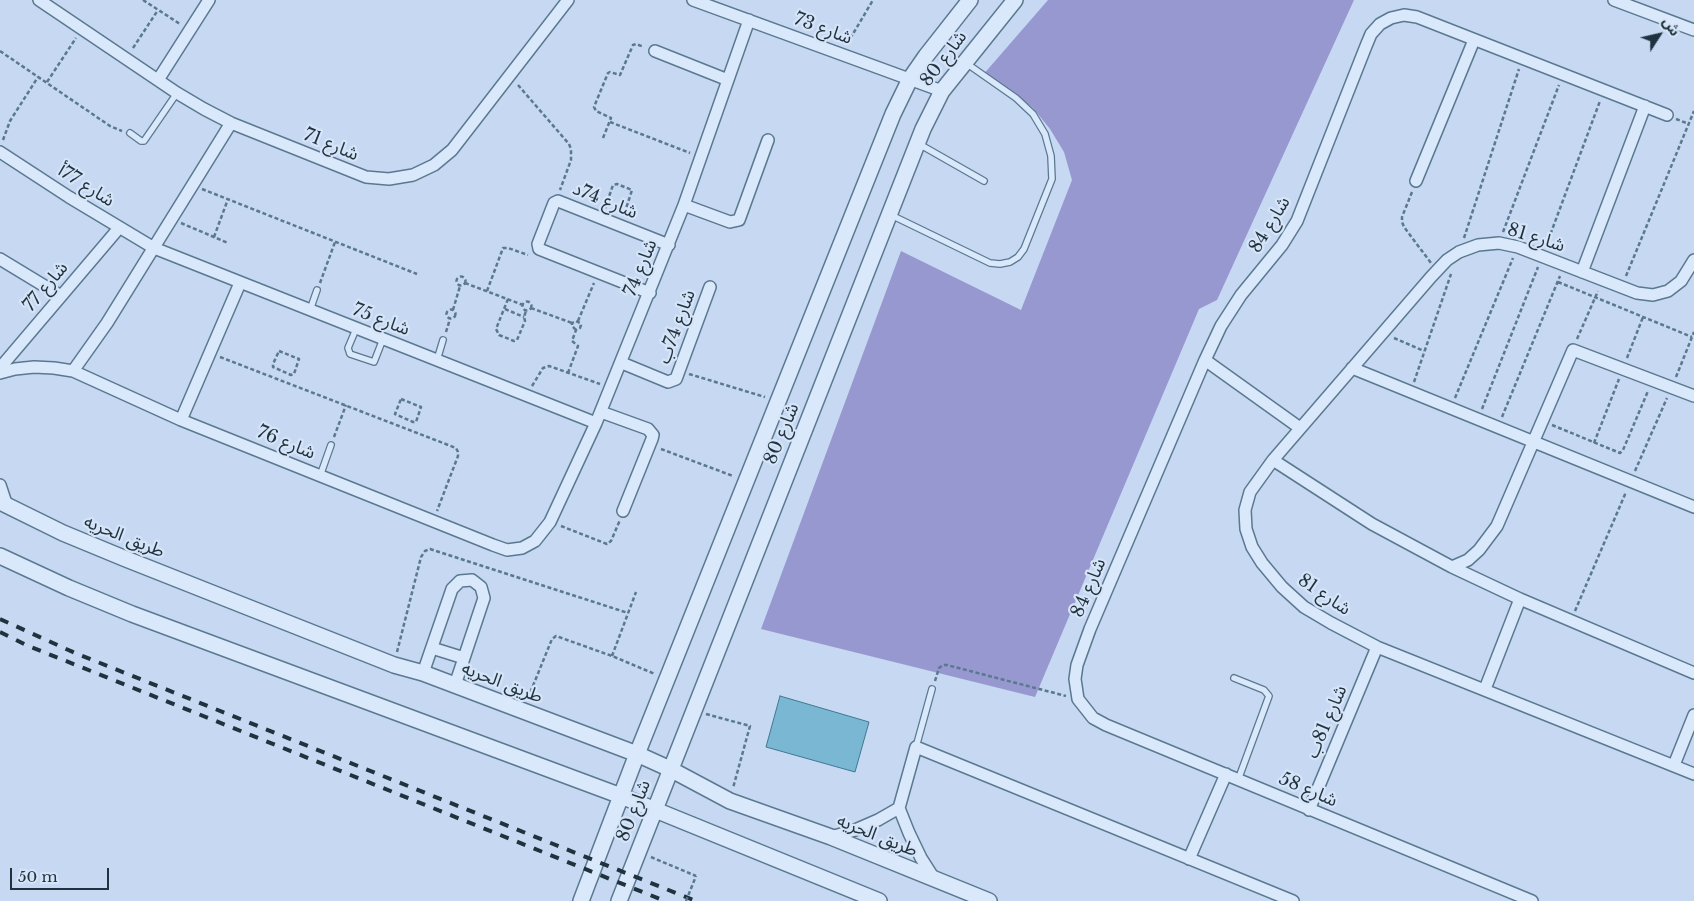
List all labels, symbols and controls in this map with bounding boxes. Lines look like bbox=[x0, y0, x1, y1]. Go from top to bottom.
street label: شارع 73 bbox=[791, 9, 855, 49]
north arrow bbox=[1634, 10, 1684, 60]
text: ش bbox=[1658, 13, 1684, 39]
street label: شارع 80 bbox=[916, 27, 972, 91]
street label: شارع 71 bbox=[300, 124, 362, 166]
street label: شارع 77أ bbox=[54, 160, 118, 212]
street label: شارع 74د bbox=[569, 178, 641, 224]
street label: شارع 84 bbox=[1245, 193, 1295, 257]
street label: شارع 81 bbox=[1505, 219, 1567, 257]
street label: شارع 74 bbox=[620, 236, 662, 300]
street label: شارع 77 bbox=[19, 258, 73, 316]
street label: شارع 74ب bbox=[654, 287, 700, 367]
street label: شارع 75 bbox=[349, 299, 413, 341]
street label: شارع 80 bbox=[760, 400, 804, 468]
street label: شارع 76 bbox=[254, 422, 318, 464]
street label: طريق الحريه bbox=[81, 511, 167, 563]
street label: شارع 84 bbox=[1067, 555, 1111, 621]
street label: شارع 81 bbox=[1293, 569, 1355, 621]
street label: طريق الحريه bbox=[458, 658, 546, 708]
street label: شارع 81ب bbox=[1302, 682, 1352, 762]
street label: شارع 58 bbox=[1276, 768, 1340, 812]
street label: شارع 80 bbox=[612, 777, 656, 845]
street label: طريق الحريه bbox=[834, 810, 920, 862]
scale bar bbox=[12, 858, 111, 890]
text: 50 m bbox=[18, 867, 58, 886]

